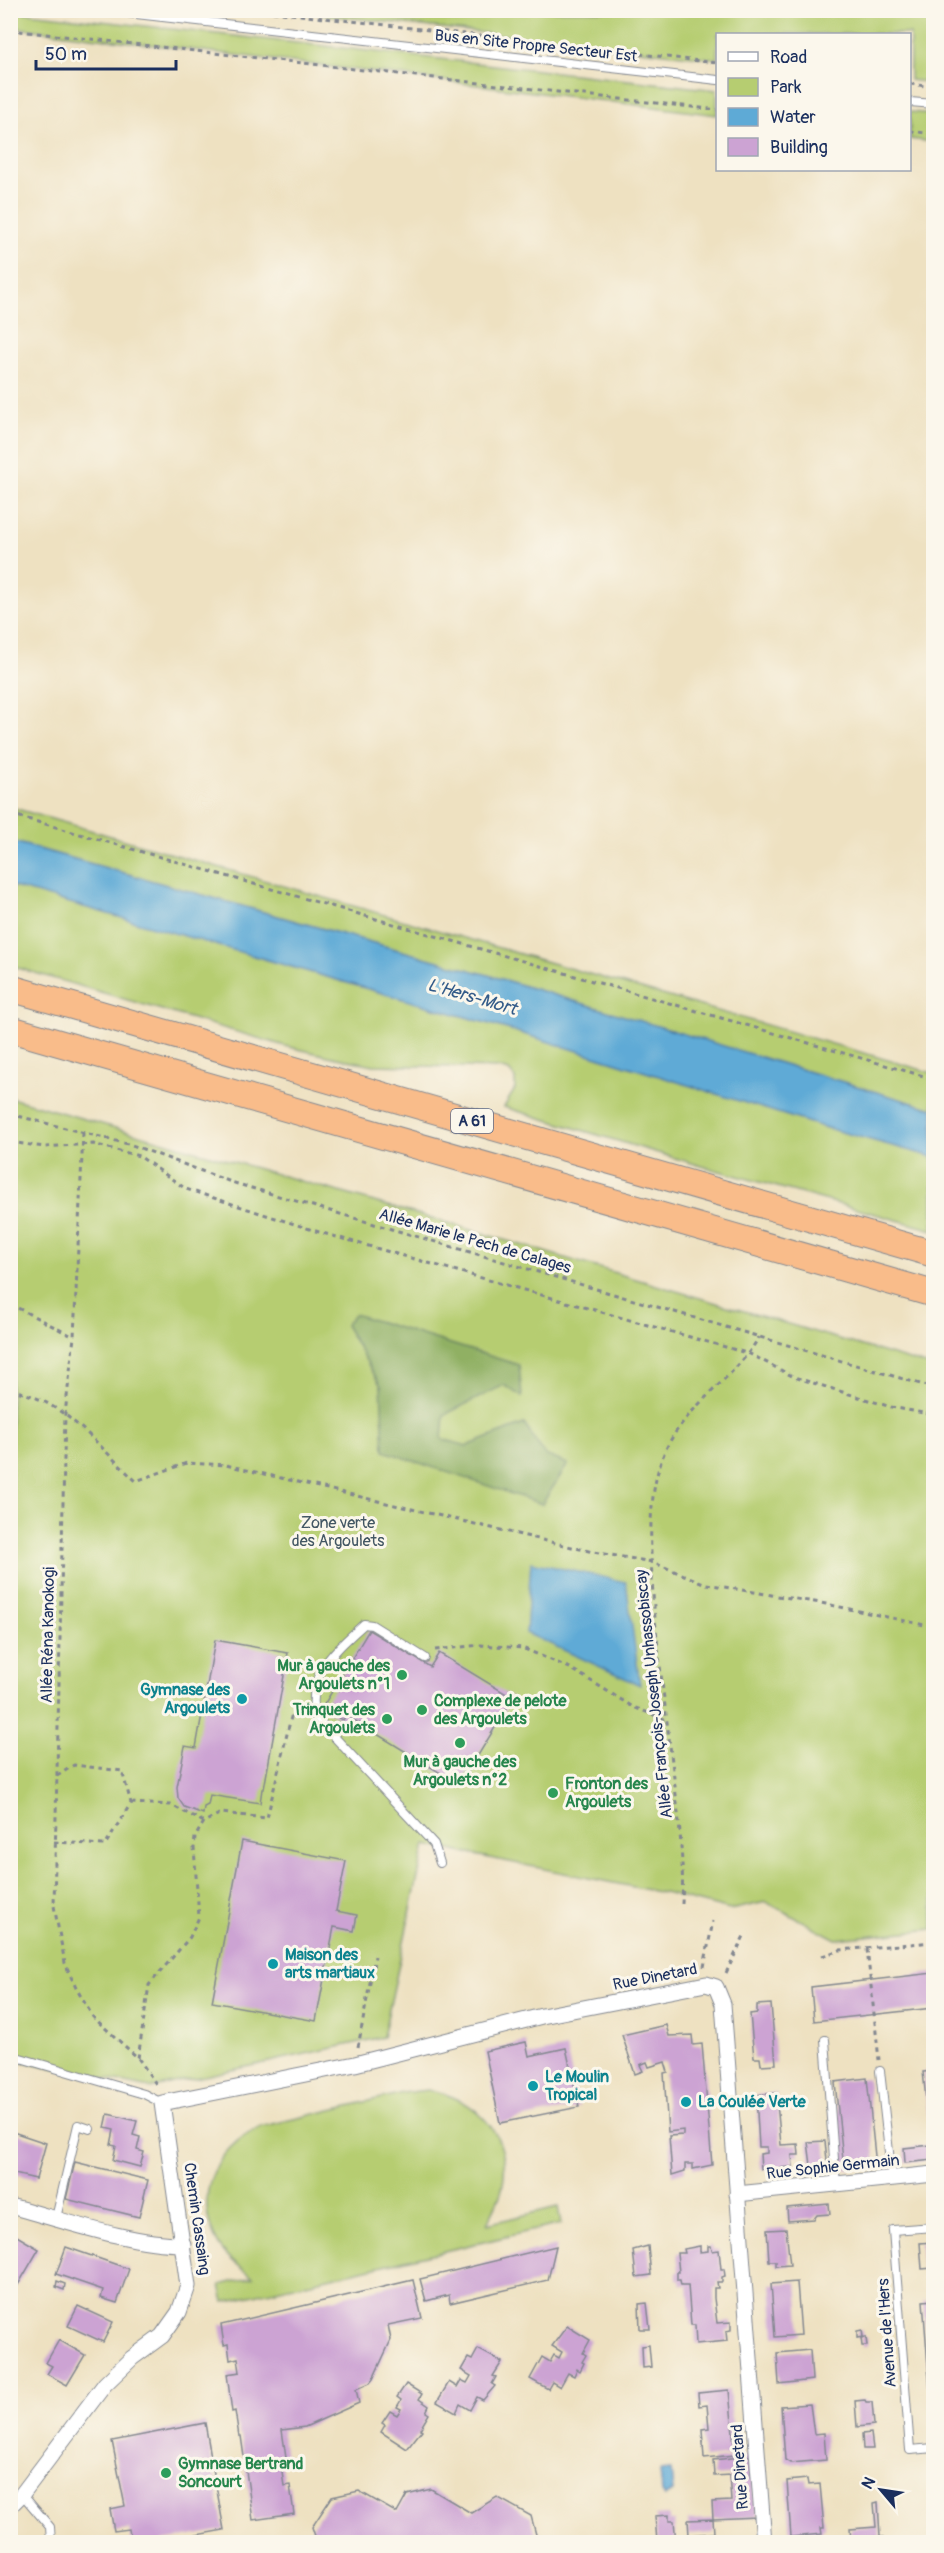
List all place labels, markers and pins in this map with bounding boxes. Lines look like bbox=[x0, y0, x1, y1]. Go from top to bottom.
place label: Mur à gauche des Argoulets n°1 bbox=[277, 1656, 391, 1694]
marker: Mur à gauche des Argoulets n°1 bbox=[395, 1668, 409, 1682]
place label: Gymnase des Argoulets bbox=[140, 1680, 231, 1718]
place label: Complexe de pelote des Argoulets bbox=[434, 1691, 567, 1729]
marker: Gymnase des Argoulets bbox=[235, 1692, 249, 1706]
place label: Trinquet des Argoulets bbox=[292, 1700, 376, 1738]
marker: Complexe de pelote des Argoulets bbox=[415, 1703, 429, 1717]
marker: Trinquet des Argoulets bbox=[380, 1712, 394, 1726]
marker: Mur à gauche des Argoulets n°2 bbox=[453, 1736, 467, 1750]
place label: Mur à gauche des Argoulets n°2 bbox=[404, 1752, 517, 1790]
place label: Fronton des Argoulets bbox=[565, 1774, 649, 1812]
marker: Fronton des Argoulets bbox=[546, 1786, 560, 1800]
place label: Maison des arts martiaux bbox=[285, 1945, 375, 1983]
marker: Maison des arts martiaux bbox=[266, 1957, 280, 1971]
place label: Le Moulin Tropical bbox=[544, 2067, 609, 2105]
marker: Le Moulin Tropical bbox=[526, 2079, 540, 2093]
place label: La Coulée Verte bbox=[698, 2092, 807, 2112]
marker: La Coulée Verte bbox=[679, 2095, 693, 2109]
place label: Gymnase Bertrand Soncourt bbox=[178, 2454, 303, 2492]
marker: Gymnase Bertrand Soncourt bbox=[159, 2466, 173, 2480]

